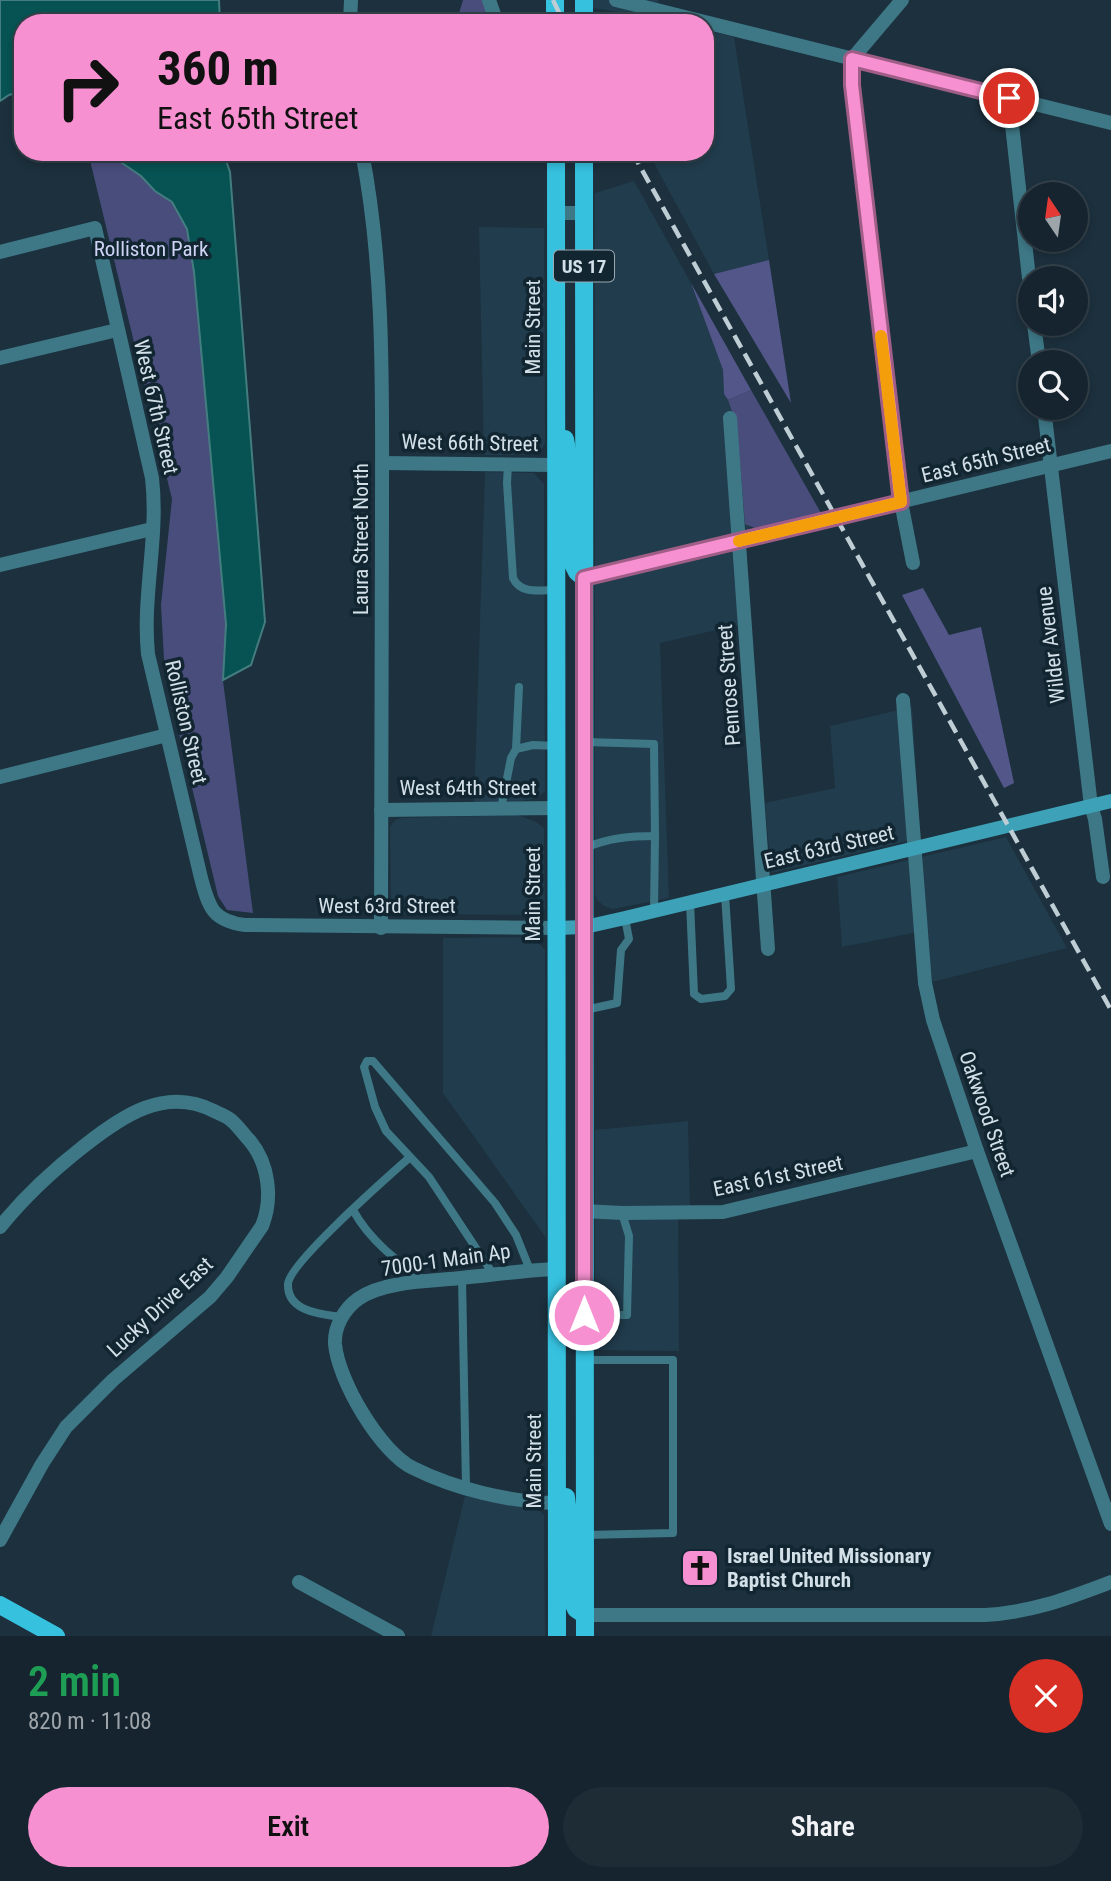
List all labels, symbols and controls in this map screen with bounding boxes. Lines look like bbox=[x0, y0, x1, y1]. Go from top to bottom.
text: 360 m bbox=[157, 40, 279, 97]
icon: right bbox=[42, 42, 133, 133]
pin bbox=[979, 68, 1039, 128]
icon: arrive bbox=[990, 79, 1028, 117]
text: East 65th Street bbox=[157, 99, 358, 137]
north arrow bbox=[1018, 182, 1088, 252]
map controls bbox=[1018, 182, 1088, 420]
park label: Rolliston Park bbox=[94, 237, 209, 261]
road number: US 17 bbox=[554, 250, 614, 282]
button: sound bbox=[1018, 266, 1088, 336]
street label: Main Street bbox=[521, 280, 545, 374]
street label: West 67th Street bbox=[129, 337, 183, 477]
button: search bbox=[1018, 350, 1088, 420]
street label: West 66th Street bbox=[401, 430, 539, 456]
street label: East 65th Street bbox=[919, 432, 1053, 488]
street label: Laura Street North bbox=[349, 463, 373, 615]
street label: Wilder Avenue bbox=[1032, 585, 1070, 705]
street label: Penrose Street bbox=[713, 623, 745, 747]
street label: Rolliston Street bbox=[160, 658, 212, 786]
street label: West 64th Street bbox=[399, 776, 537, 800]
street label: East 63rd Street bbox=[762, 820, 896, 874]
street label: Main Street bbox=[521, 847, 545, 941]
street label: West 63rd Street bbox=[318, 894, 456, 918]
street label: Oakwood Street bbox=[954, 1048, 1020, 1180]
street label: East 61st Street bbox=[711, 1151, 845, 1201]
street label: 7000-1 Main Ap bbox=[380, 1239, 512, 1281]
street label: Lucky Drive East bbox=[102, 1252, 218, 1362]
position arrow bbox=[547, 1278, 621, 1352]
street label: Main Street bbox=[522, 1414, 546, 1508]
place label: Israel United Missionary Baptist Church bbox=[727, 1544, 932, 1592]
church icon: Israel United Missionary Baptist Church bbox=[679, 1547, 721, 1589]
text: 2 min bbox=[28, 1657, 121, 1706]
button: close bbox=[1009, 1659, 1083, 1733]
text: 820 m · 11:08 bbox=[28, 1708, 152, 1735]
button: Exit bbox=[28, 1787, 549, 1867]
button: Share bbox=[563, 1787, 1083, 1867]

